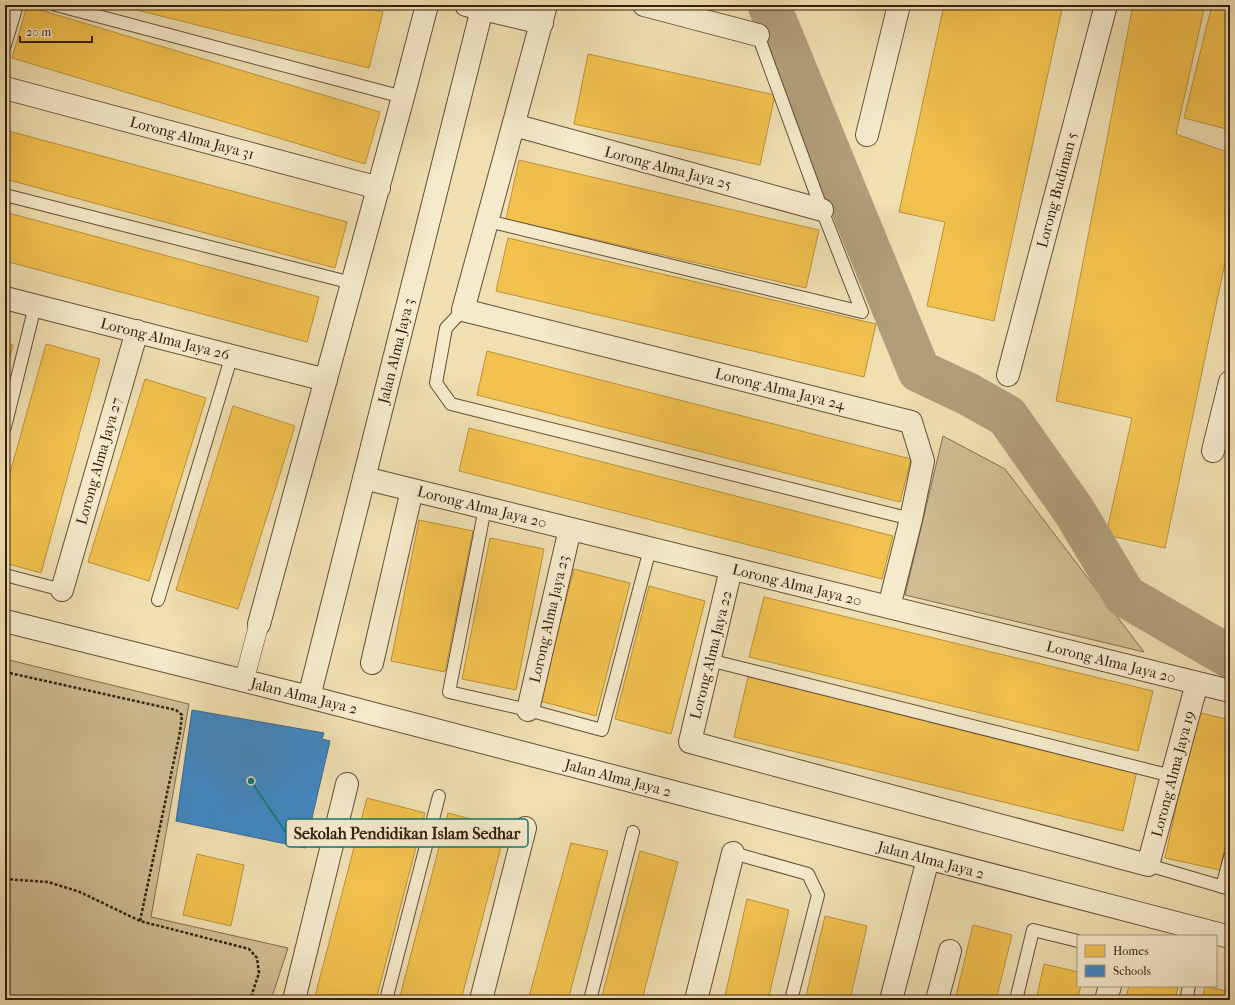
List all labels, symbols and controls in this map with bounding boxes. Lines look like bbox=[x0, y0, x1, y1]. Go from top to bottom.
scale bar bbox=[20, 18, 92, 44]
text: 20 m bbox=[26, 25, 51, 39]
street label: Lorong Alma Jaya 31 bbox=[128, 113, 256, 163]
street label: Lorong Budiman 5 bbox=[1033, 130, 1081, 250]
street label: Lorong Alma Jaya 25 bbox=[602, 142, 734, 194]
street label: Jalan Alma Jaya 3 bbox=[374, 296, 418, 406]
street label: Lorong Alma Jaya 26 bbox=[98, 314, 232, 364]
street label: Lorong Alma Jaya 24 bbox=[713, 364, 848, 414]
street label: Lorong Alma Jaya 27 bbox=[72, 395, 126, 527]
street label: Lorong Alma Jaya 20 bbox=[415, 482, 549, 532]
street label: Lorong Alma Jaya 23 bbox=[526, 553, 572, 685]
street label: Lorong Alma Jaya 20 bbox=[730, 560, 864, 610]
street label: Lorong Alma Jaya 22 bbox=[686, 588, 736, 721]
street label: Lorong Alma Jaya 20 bbox=[1044, 637, 1178, 687]
street label: Jalan Alma Jaya 2 bbox=[248, 674, 360, 718]
street label: Lorong Alma Jaya 19 bbox=[1147, 709, 1199, 839]
street label: Jalan Alma Jaya 2 bbox=[562, 755, 673, 801]
callout: Sekolah Pendidikan Islam Sedhar bbox=[286, 819, 528, 847]
text: Sekolah Pendidikan Islam Sedhar bbox=[294, 824, 521, 843]
street label: Jalan Alma Jaya 2 bbox=[875, 837, 986, 883]
legend bbox=[1077, 935, 1217, 987]
text: Homes bbox=[1113, 944, 1149, 958]
text: Schools bbox=[1113, 964, 1152, 978]

